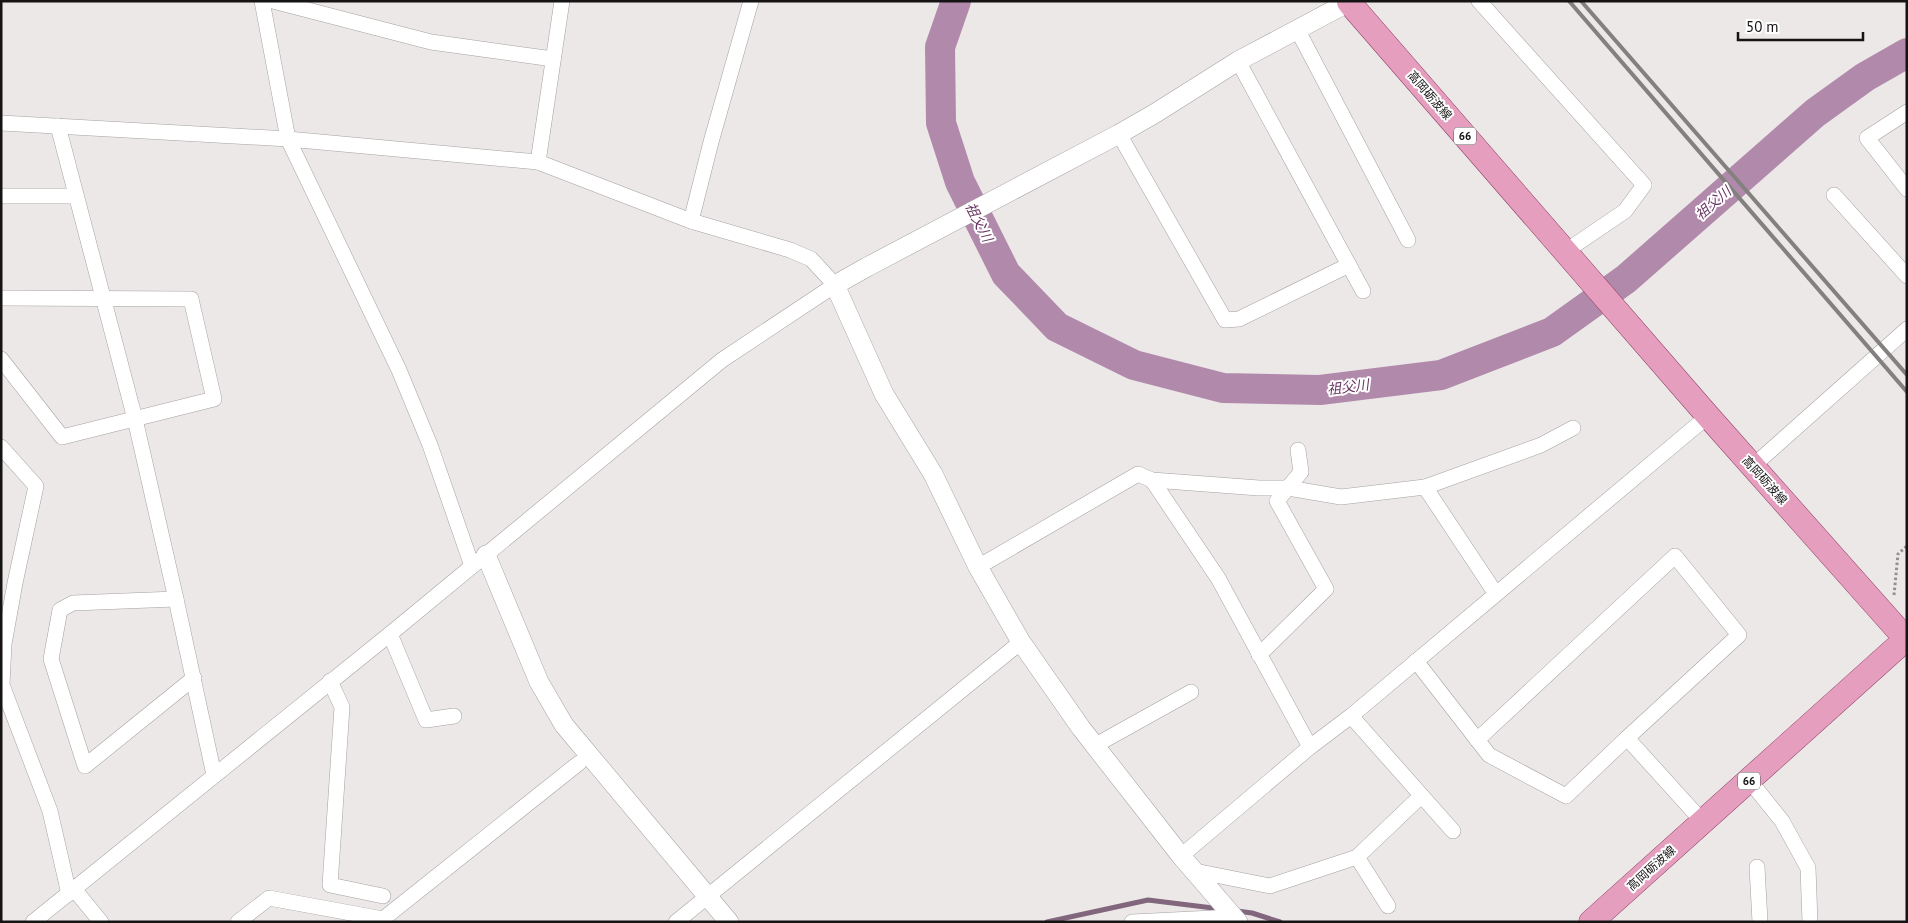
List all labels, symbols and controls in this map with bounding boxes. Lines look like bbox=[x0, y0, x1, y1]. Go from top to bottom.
scale bar bbox=[1738, 10, 1863, 42]
text: 50 m bbox=[1746, 17, 1779, 36]
street label: 高岡砺波線 bbox=[1405, 67, 1455, 123]
road number: 66 bbox=[1454, 128, 1476, 144]
water label: 祖父川 bbox=[1691, 181, 1736, 224]
water label: 祖父川 bbox=[961, 199, 997, 247]
water label: 祖父川 bbox=[1326, 375, 1372, 398]
street label: 高岡砺波線 bbox=[1739, 453, 1791, 507]
road number: 66 bbox=[1738, 772, 1760, 789]
street label: 高岡砺波線 bbox=[1624, 842, 1678, 894]

